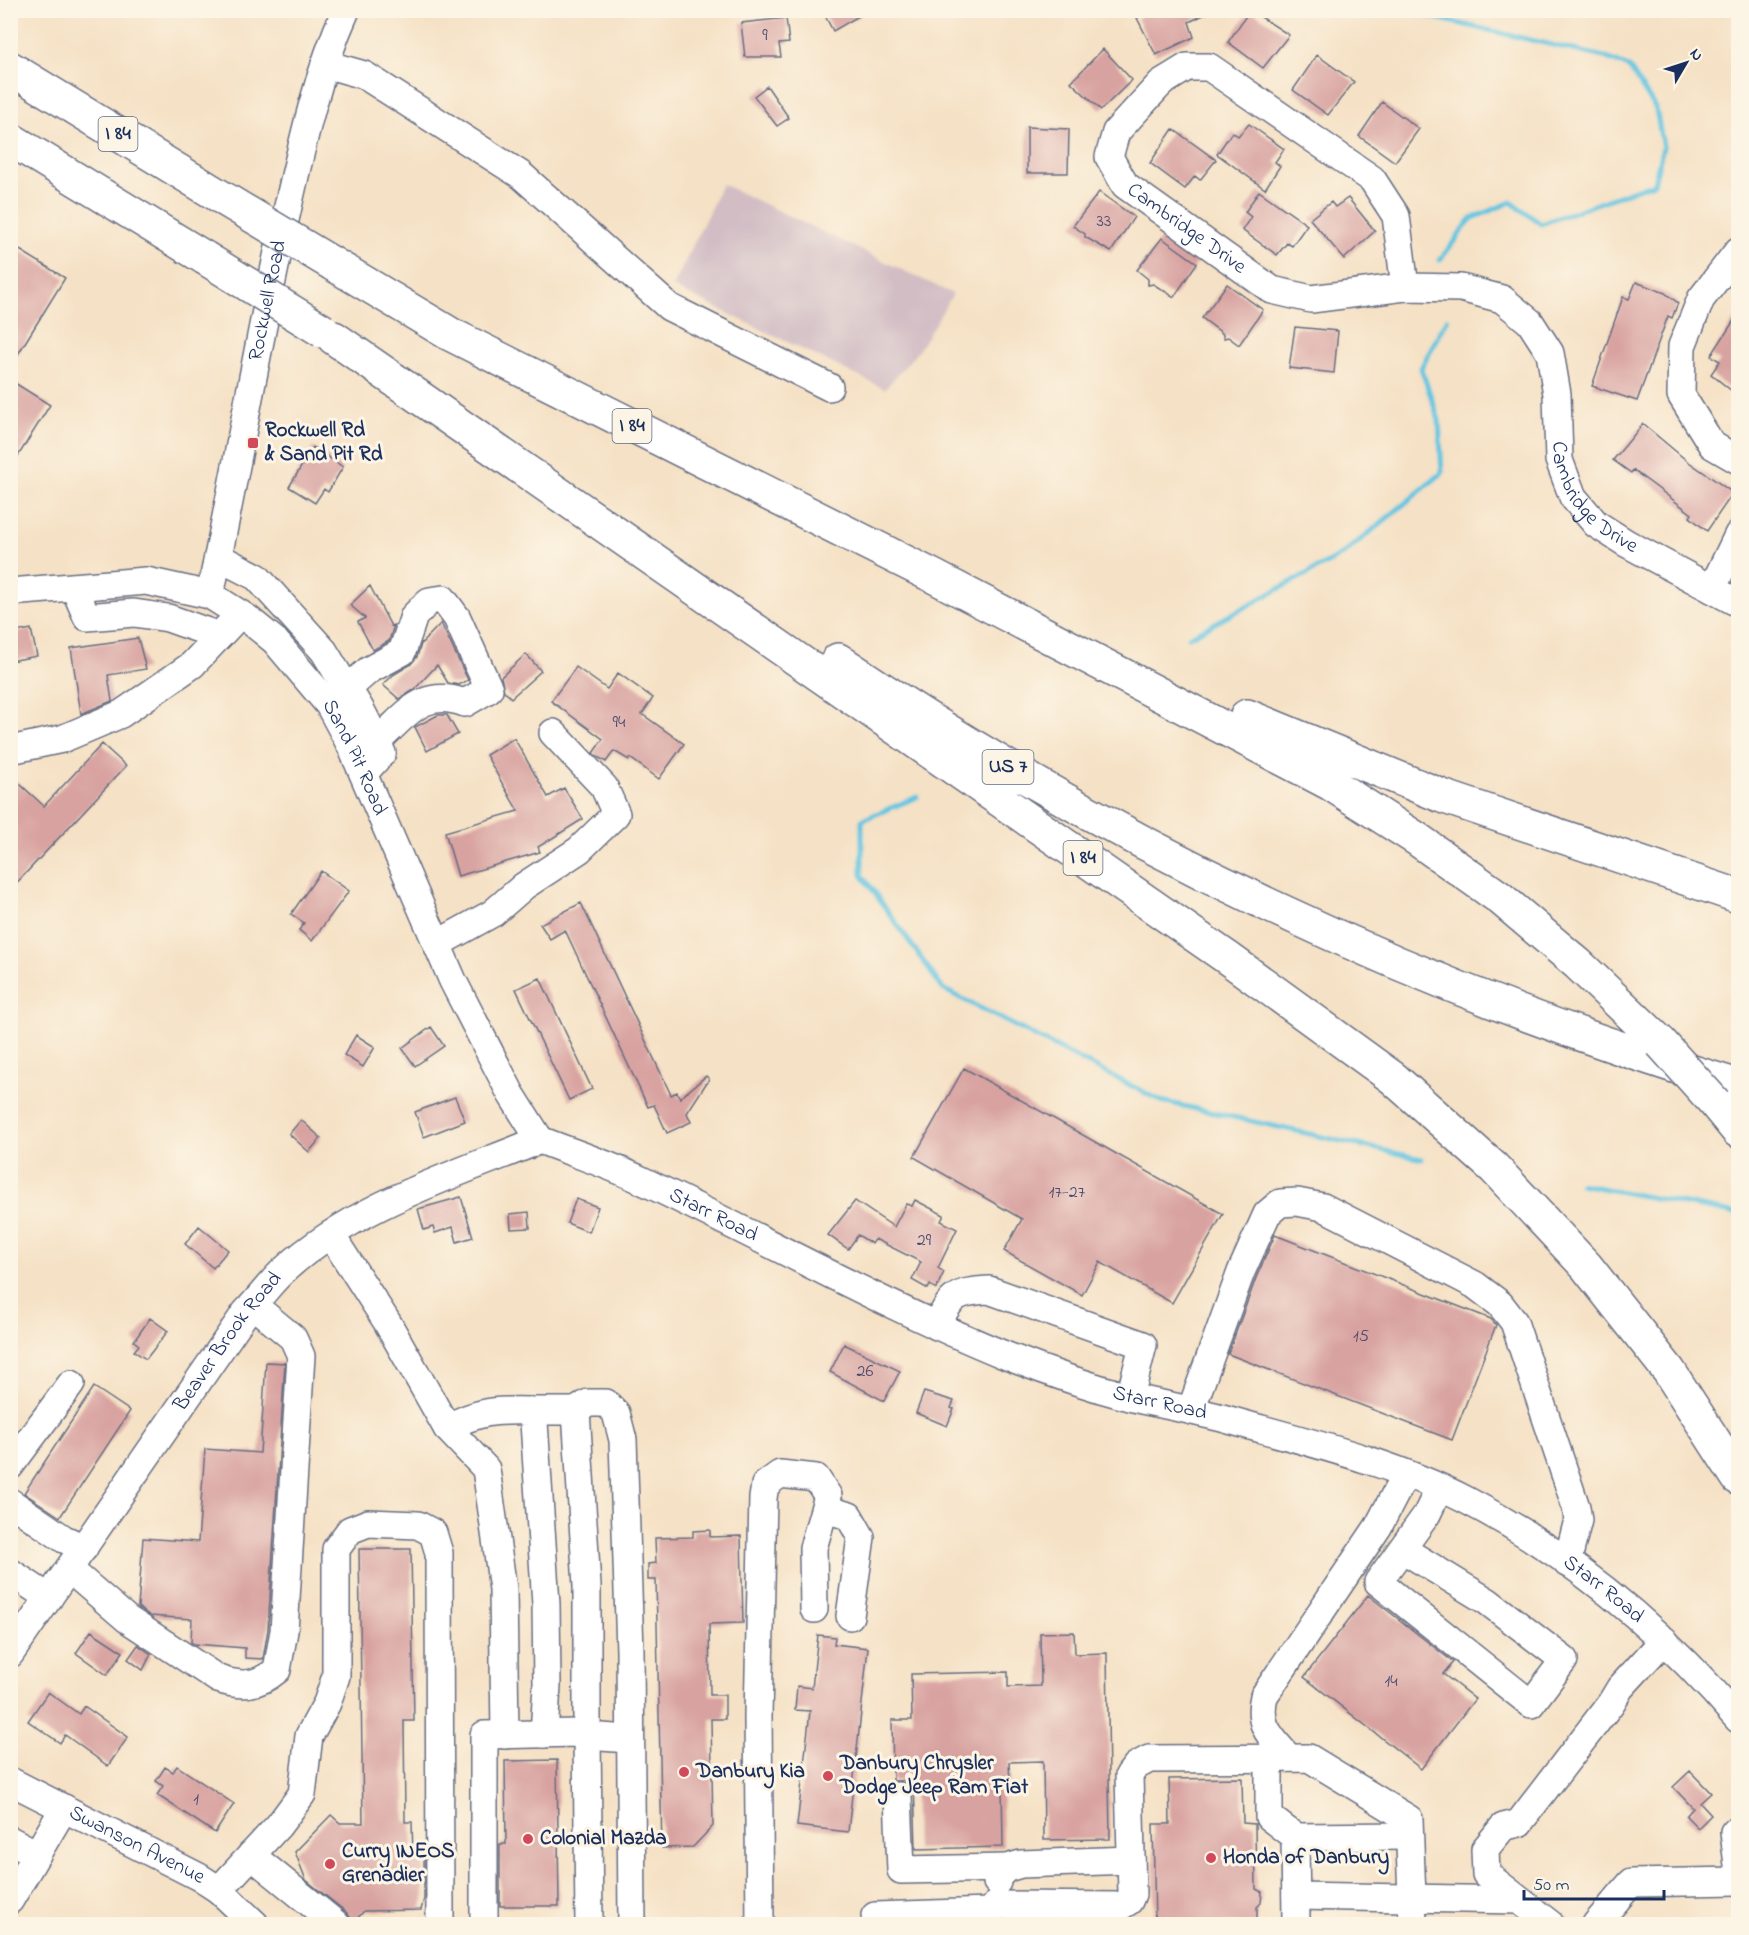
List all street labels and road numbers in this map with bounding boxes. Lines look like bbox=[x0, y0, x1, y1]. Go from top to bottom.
road number: I 84 bbox=[98, 117, 138, 151]
street label: Cambridge Drive bbox=[1120, 176, 1253, 282]
street label: Rockwell Road bbox=[241, 237, 295, 364]
road number: I 84 bbox=[612, 409, 652, 443]
street label: Cambridge Drive bbox=[1543, 441, 1644, 562]
street label: Sand Pit Road bbox=[314, 694, 394, 820]
road number: US 7 bbox=[982, 750, 1034, 784]
road number: I 84 bbox=[1064, 841, 1102, 875]
street label: Starr Road bbox=[664, 1181, 763, 1250]
street label: Beaver Brook Road bbox=[166, 1265, 290, 1418]
street label: Starr Road bbox=[1109, 1378, 1210, 1429]
street label: Starr Road bbox=[1557, 1548, 1650, 1631]
street label: Swanson Avenue bbox=[63, 1798, 210, 1893]

